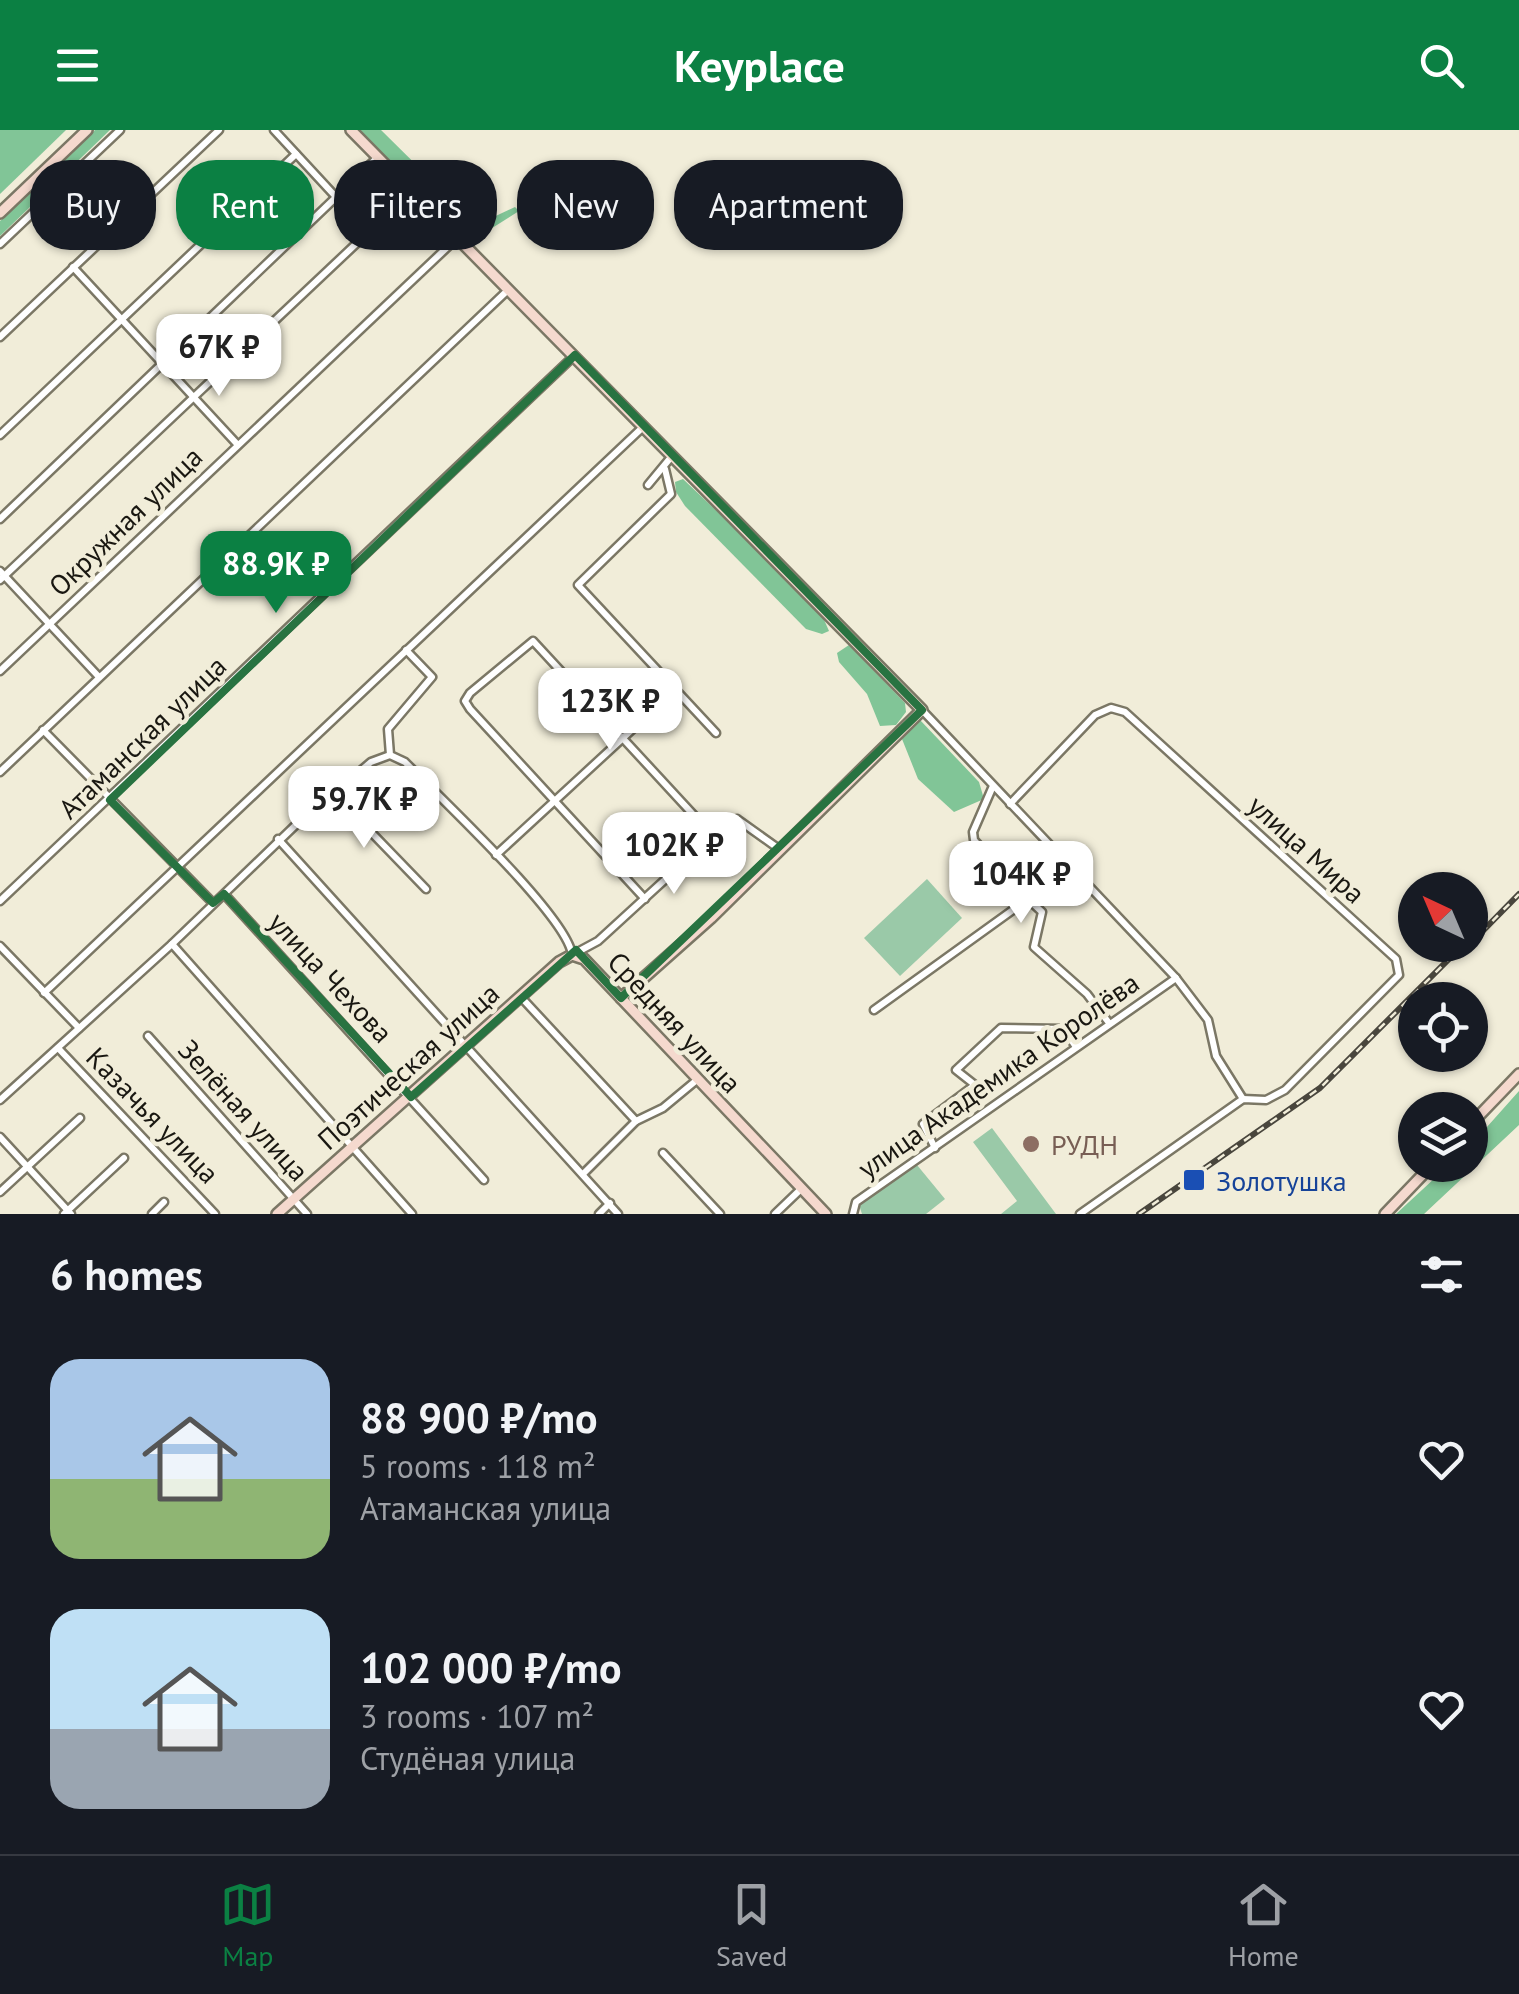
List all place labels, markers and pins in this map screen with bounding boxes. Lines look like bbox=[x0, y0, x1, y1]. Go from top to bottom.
pin: 67K ₽ bbox=[149, 314, 289, 399]
pin: 88.9K ₽ bbox=[184, 531, 368, 616]
pin: 123K ₽ bbox=[529, 668, 691, 753]
pin: 59.7K ₽ bbox=[272, 766, 456, 851]
pin: 102K ₽ bbox=[593, 812, 755, 897]
pin: 104K ₽ bbox=[940, 841, 1102, 926]
place label: РУДН bbox=[1051, 1126, 1118, 1163]
marker: РУДН bbox=[1020, 1133, 1042, 1155]
place label: Золотушка bbox=[1216, 1162, 1347, 1199]
marker: Золотушка bbox=[1181, 1167, 1207, 1193]

